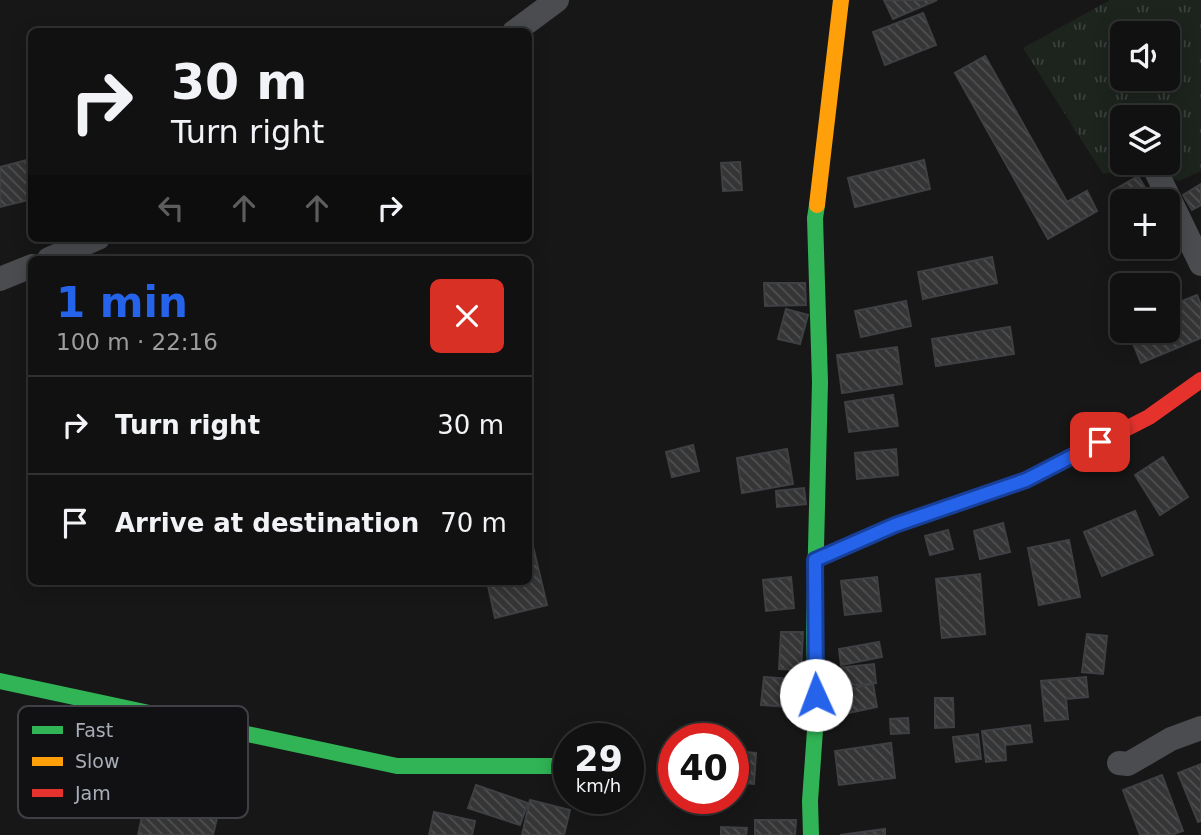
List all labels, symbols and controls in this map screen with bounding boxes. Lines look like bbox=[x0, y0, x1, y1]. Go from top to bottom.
map controls bbox=[1110, 21, 1180, 343]
button: sound bbox=[1110, 21, 1180, 91]
text: 30 m bbox=[171, 54, 307, 111]
icon: right bbox=[56, 56, 147, 147]
button: layers bbox=[1110, 105, 1180, 175]
text: Turn right bbox=[171, 113, 324, 151]
icon: left bbox=[152, 189, 190, 227]
icon: ahead bbox=[225, 189, 263, 227]
icon: ahead bbox=[298, 189, 336, 227]
icon: right bbox=[371, 189, 409, 227]
button: + bbox=[1110, 189, 1180, 259]
button: − bbox=[1110, 273, 1180, 343]
text: 1 min bbox=[56, 278, 188, 327]
button: close bbox=[430, 279, 504, 353]
text: 100 m · 22:16 bbox=[56, 329, 218, 355]
icon: right bbox=[56, 406, 94, 444]
text: Turn right bbox=[115, 410, 260, 440]
text: 30 m bbox=[437, 410, 504, 440]
pin bbox=[1070, 412, 1130, 472]
icon: arrive bbox=[1081, 423, 1119, 461]
icon: arrive bbox=[56, 504, 94, 542]
text: Arrive at destination bbox=[115, 508, 419, 538]
text: 70 m bbox=[440, 508, 507, 538]
position arrow bbox=[779, 658, 853, 732]
legend bbox=[18, 706, 248, 818]
text: Fast bbox=[75, 719, 113, 741]
speed limit sign: 40 bbox=[658, 723, 749, 814]
text: 29 bbox=[574, 739, 623, 779]
text: Slow bbox=[75, 750, 120, 772]
text: km/h bbox=[576, 775, 621, 796]
text: Jam bbox=[74, 782, 111, 804]

